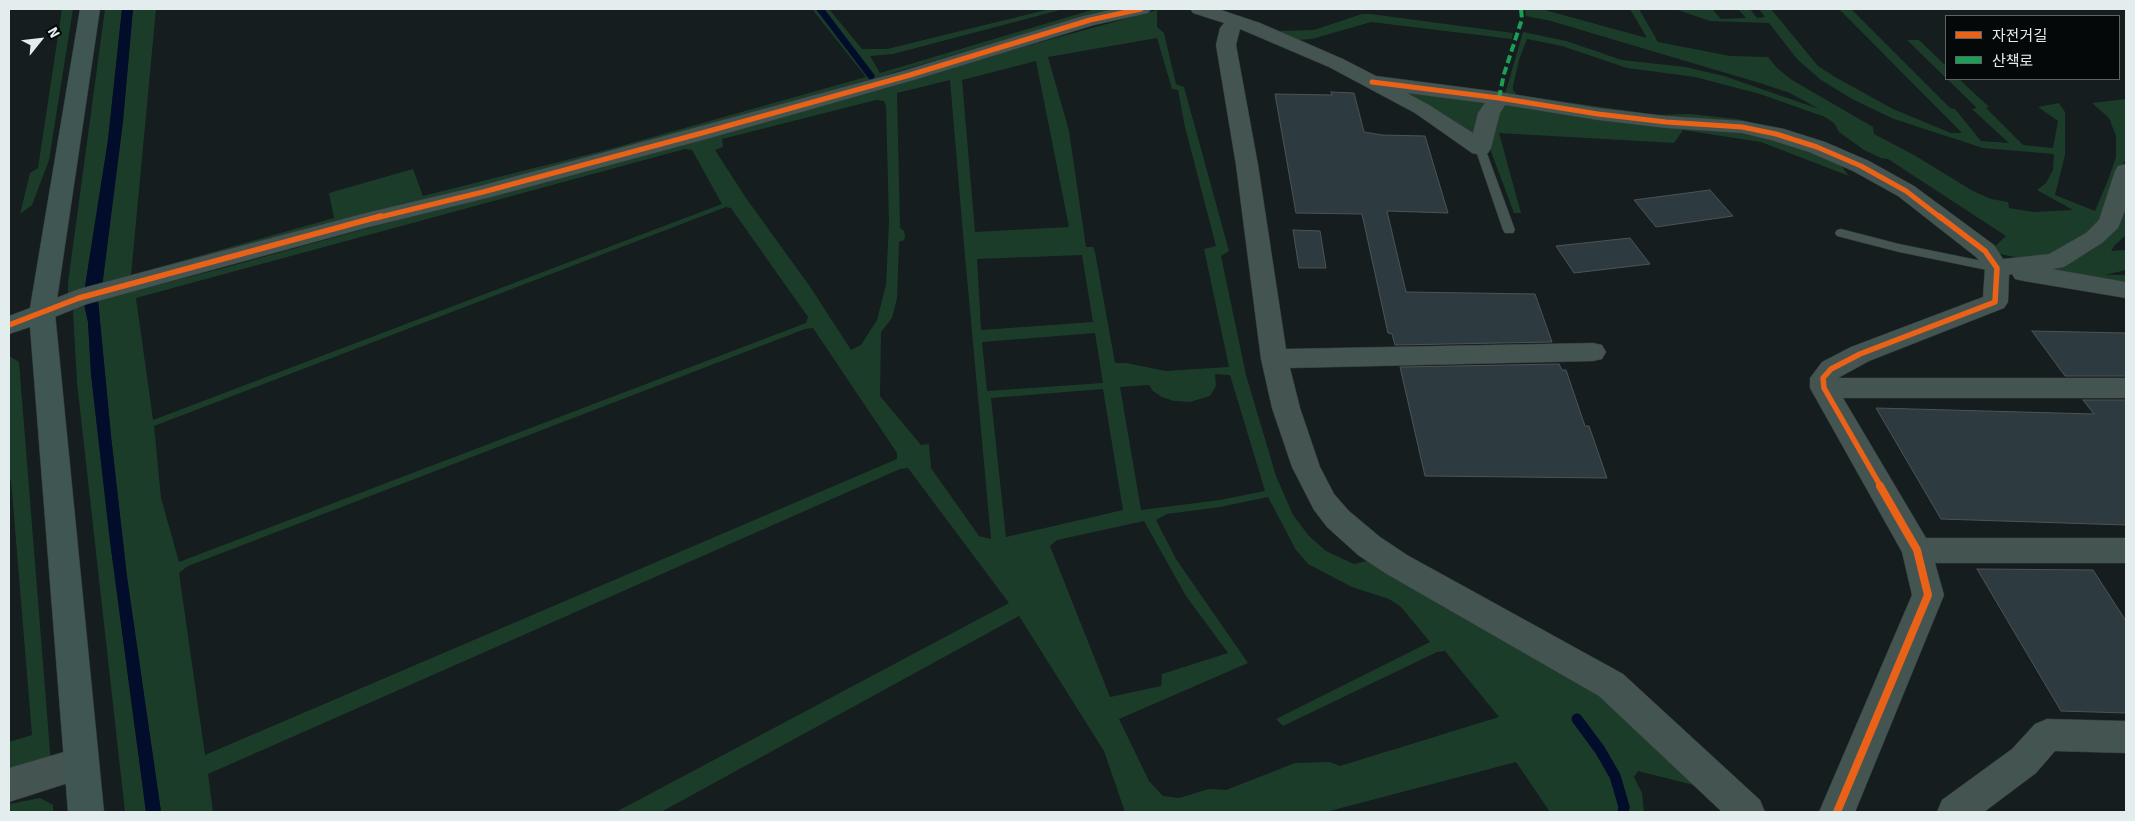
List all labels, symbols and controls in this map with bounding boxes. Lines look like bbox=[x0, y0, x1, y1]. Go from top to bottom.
north arrow bbox=[15, 15, 65, 65]
legend bbox=[1945, 15, 2120, 80]
text: N bbox=[44, 24, 63, 41]
text: 자전거길 bbox=[1992, 27, 2047, 45]
text: 산책로 bbox=[1992, 52, 2033, 70]

